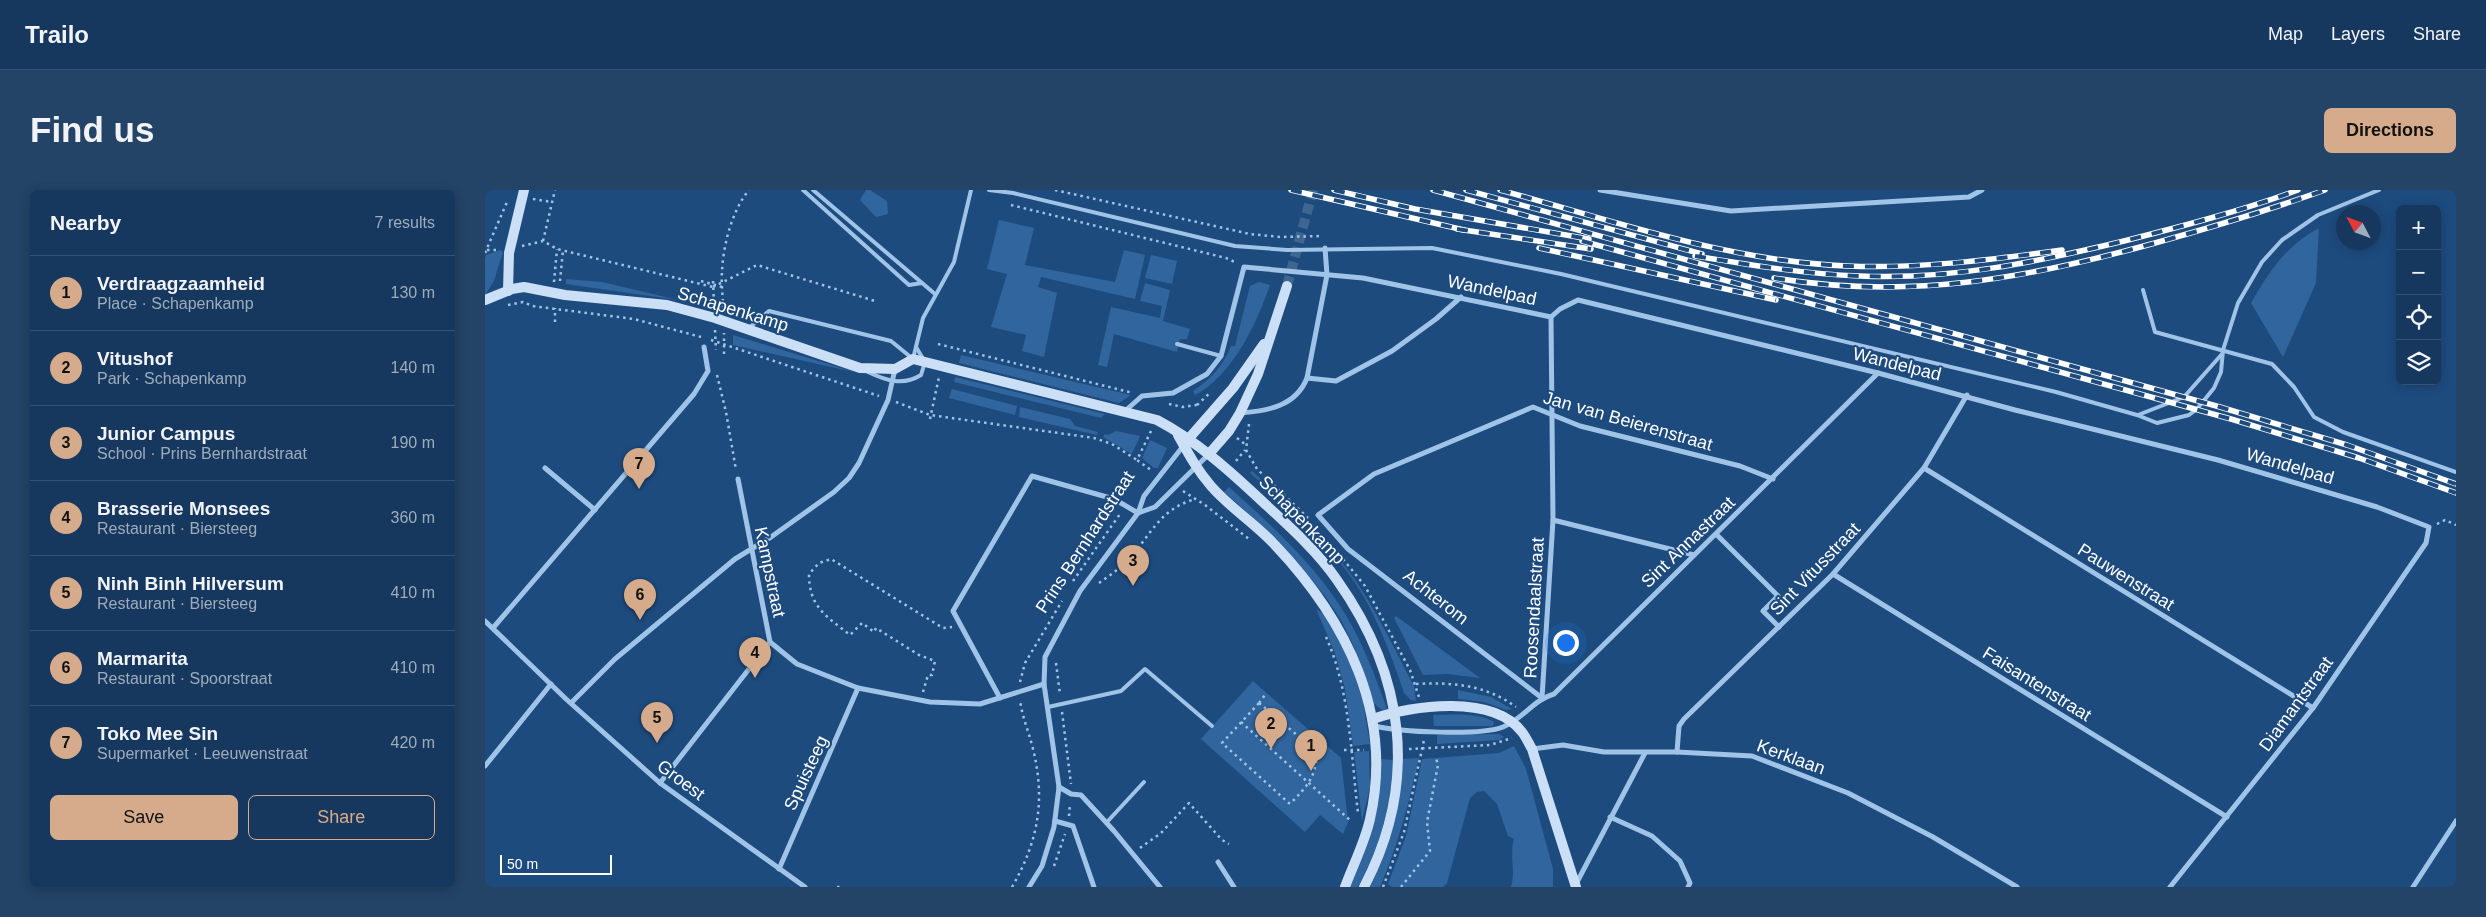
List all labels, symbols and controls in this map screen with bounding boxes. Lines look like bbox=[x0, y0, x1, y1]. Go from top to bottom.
text: Trailo bbox=[25, 21, 89, 48]
text: Map bbox=[2268, 24, 2303, 44]
text: Layers bbox=[2331, 24, 2385, 44]
text: Share bbox=[2413, 24, 2461, 44]
button: Directions bbox=[2324, 108, 2456, 153]
text: Find us bbox=[30, 110, 154, 149]
north arrow bbox=[2336, 205, 2381, 250]
map controls bbox=[2396, 205, 2441, 385]
button: + bbox=[2396, 205, 2441, 250]
text: Nearby bbox=[50, 211, 121, 234]
text: 7 results bbox=[375, 214, 435, 231]
button: − bbox=[2396, 250, 2441, 295]
street label: Wandelpad bbox=[1446, 271, 1538, 309]
text: Verdraagzaamheid bbox=[97, 273, 265, 294]
street label: Schapenkamp bbox=[675, 283, 791, 335]
text: 1 bbox=[62, 284, 70, 301]
text: 130 m bbox=[391, 284, 435, 301]
text: Place · Schapenkamp bbox=[97, 295, 254, 312]
button: locate bbox=[2396, 295, 2441, 340]
button: layers bbox=[2396, 340, 2441, 385]
street label: Wandelpad bbox=[1851, 343, 1943, 385]
text: Vitushof bbox=[97, 348, 173, 369]
text: 2 bbox=[62, 359, 70, 376]
text: 140 m bbox=[391, 359, 435, 376]
text: Park · Schapenkamp bbox=[97, 370, 246, 387]
street label: Jan van Beierenstraat bbox=[1541, 387, 1715, 455]
text: Junior Campus bbox=[97, 423, 235, 444]
text: 3 bbox=[62, 434, 70, 451]
text: 190 m bbox=[391, 434, 435, 451]
street label: Wandelpad bbox=[2244, 444, 2336, 488]
text: School · Prins Bernhardstraat bbox=[97, 445, 307, 462]
pin: 7 bbox=[623, 448, 655, 489]
street label: Prins Bernhardstraat bbox=[1032, 467, 1138, 617]
street label: Schapenkamp bbox=[1255, 472, 1349, 568]
street label: Sint Annastraat bbox=[1637, 492, 1739, 592]
text: Brasserie Monsees bbox=[97, 498, 270, 519]
text: 4 bbox=[62, 509, 70, 526]
text: 360 m bbox=[391, 509, 435, 526]
street label: Sint Vitusstraat bbox=[1766, 519, 1864, 619]
text: Restaurant · Biersteeg bbox=[97, 520, 257, 537]
street label: Kampstraat bbox=[751, 525, 789, 619]
street label: Roosendaalstraat bbox=[1520, 537, 1548, 679]
street label: Pauwenstraat bbox=[2074, 539, 2178, 615]
pin: 3 bbox=[1117, 545, 1149, 586]
street label: Achterom bbox=[1399, 565, 1473, 629]
text: Ninh Binh Hilversum bbox=[97, 573, 284, 594]
pin: 6 bbox=[624, 579, 656, 620]
text: 5 bbox=[62, 584, 70, 601]
text: 410 m bbox=[391, 584, 435, 601]
text: Restaurant · Biersteeg bbox=[97, 595, 257, 612]
your location bbox=[1553, 630, 1579, 656]
pin: 4 bbox=[739, 637, 771, 678]
street label: Faisantenstraat bbox=[1979, 643, 2095, 725]
text: Marmarita bbox=[97, 648, 188, 669]
street label: Diamantstraat bbox=[2255, 653, 2337, 755]
text: 6 bbox=[62, 659, 70, 676]
text: 410 m bbox=[391, 659, 435, 676]
text: Restaurant · Spoorstraat bbox=[97, 670, 272, 687]
pin: 5 bbox=[641, 702, 673, 743]
pin: 2 bbox=[1255, 708, 1287, 749]
text: Toko Mee Sin bbox=[97, 723, 218, 744]
pin: 1 bbox=[1295, 730, 1327, 771]
street label: Spuisteeg bbox=[780, 732, 832, 814]
text: 7 bbox=[62, 734, 70, 751]
text: 420 m bbox=[391, 734, 435, 751]
street label: Kerklaan bbox=[1754, 735, 1828, 779]
text: Supermarket · Leeuwenstraat bbox=[97, 745, 308, 762]
street label: Groest bbox=[653, 756, 709, 804]
button: Save bbox=[50, 795, 238, 840]
button: Share bbox=[248, 795, 435, 840]
scale bar bbox=[500, 852, 613, 875]
text: 50 m bbox=[507, 856, 538, 872]

